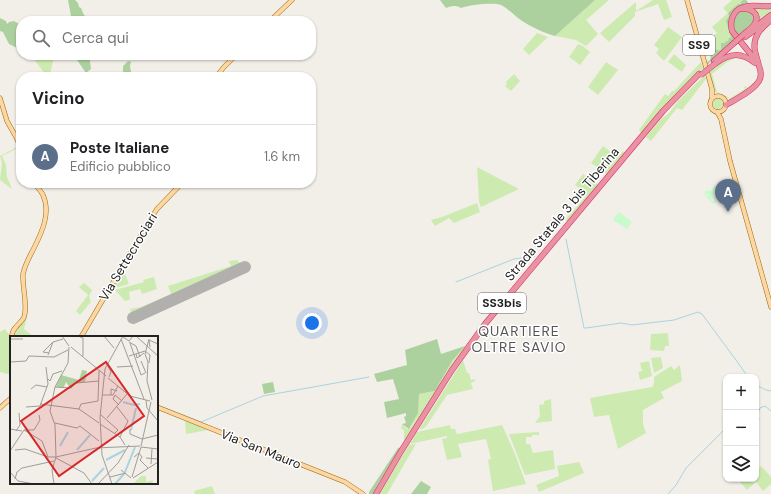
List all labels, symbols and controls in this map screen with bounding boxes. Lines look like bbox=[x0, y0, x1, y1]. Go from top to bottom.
search box bbox=[16, 16, 316, 60]
icon: search bbox=[30, 27, 52, 49]
text: Cerca qui bbox=[62, 28, 129, 48]
road number: SS9 bbox=[683, 35, 715, 55]
text: Vicino bbox=[32, 87, 85, 109]
text: Poste Italiane bbox=[70, 138, 169, 158]
street label: Strada Statale 3 bis Tiberina bbox=[501, 144, 623, 284]
text: A bbox=[40, 148, 50, 165]
text: 1.6 km bbox=[264, 148, 300, 165]
text: Edificio pubblico bbox=[70, 158, 171, 175]
pin: A bbox=[715, 179, 741, 212]
street label: Via Settecrociari bbox=[95, 210, 161, 304]
road number: SS3bis bbox=[478, 293, 526, 313]
your location bbox=[302, 313, 322, 333]
district label: QUARTIERE OLTRE SAVIO bbox=[472, 322, 567, 356]
inset map bbox=[10, 336, 158, 484]
map controls bbox=[723, 374, 759, 482]
button: + bbox=[723, 374, 759, 410]
button: − bbox=[723, 410, 759, 446]
street label: Via San Mauro bbox=[218, 425, 304, 473]
button: layers bbox=[723, 446, 759, 482]

